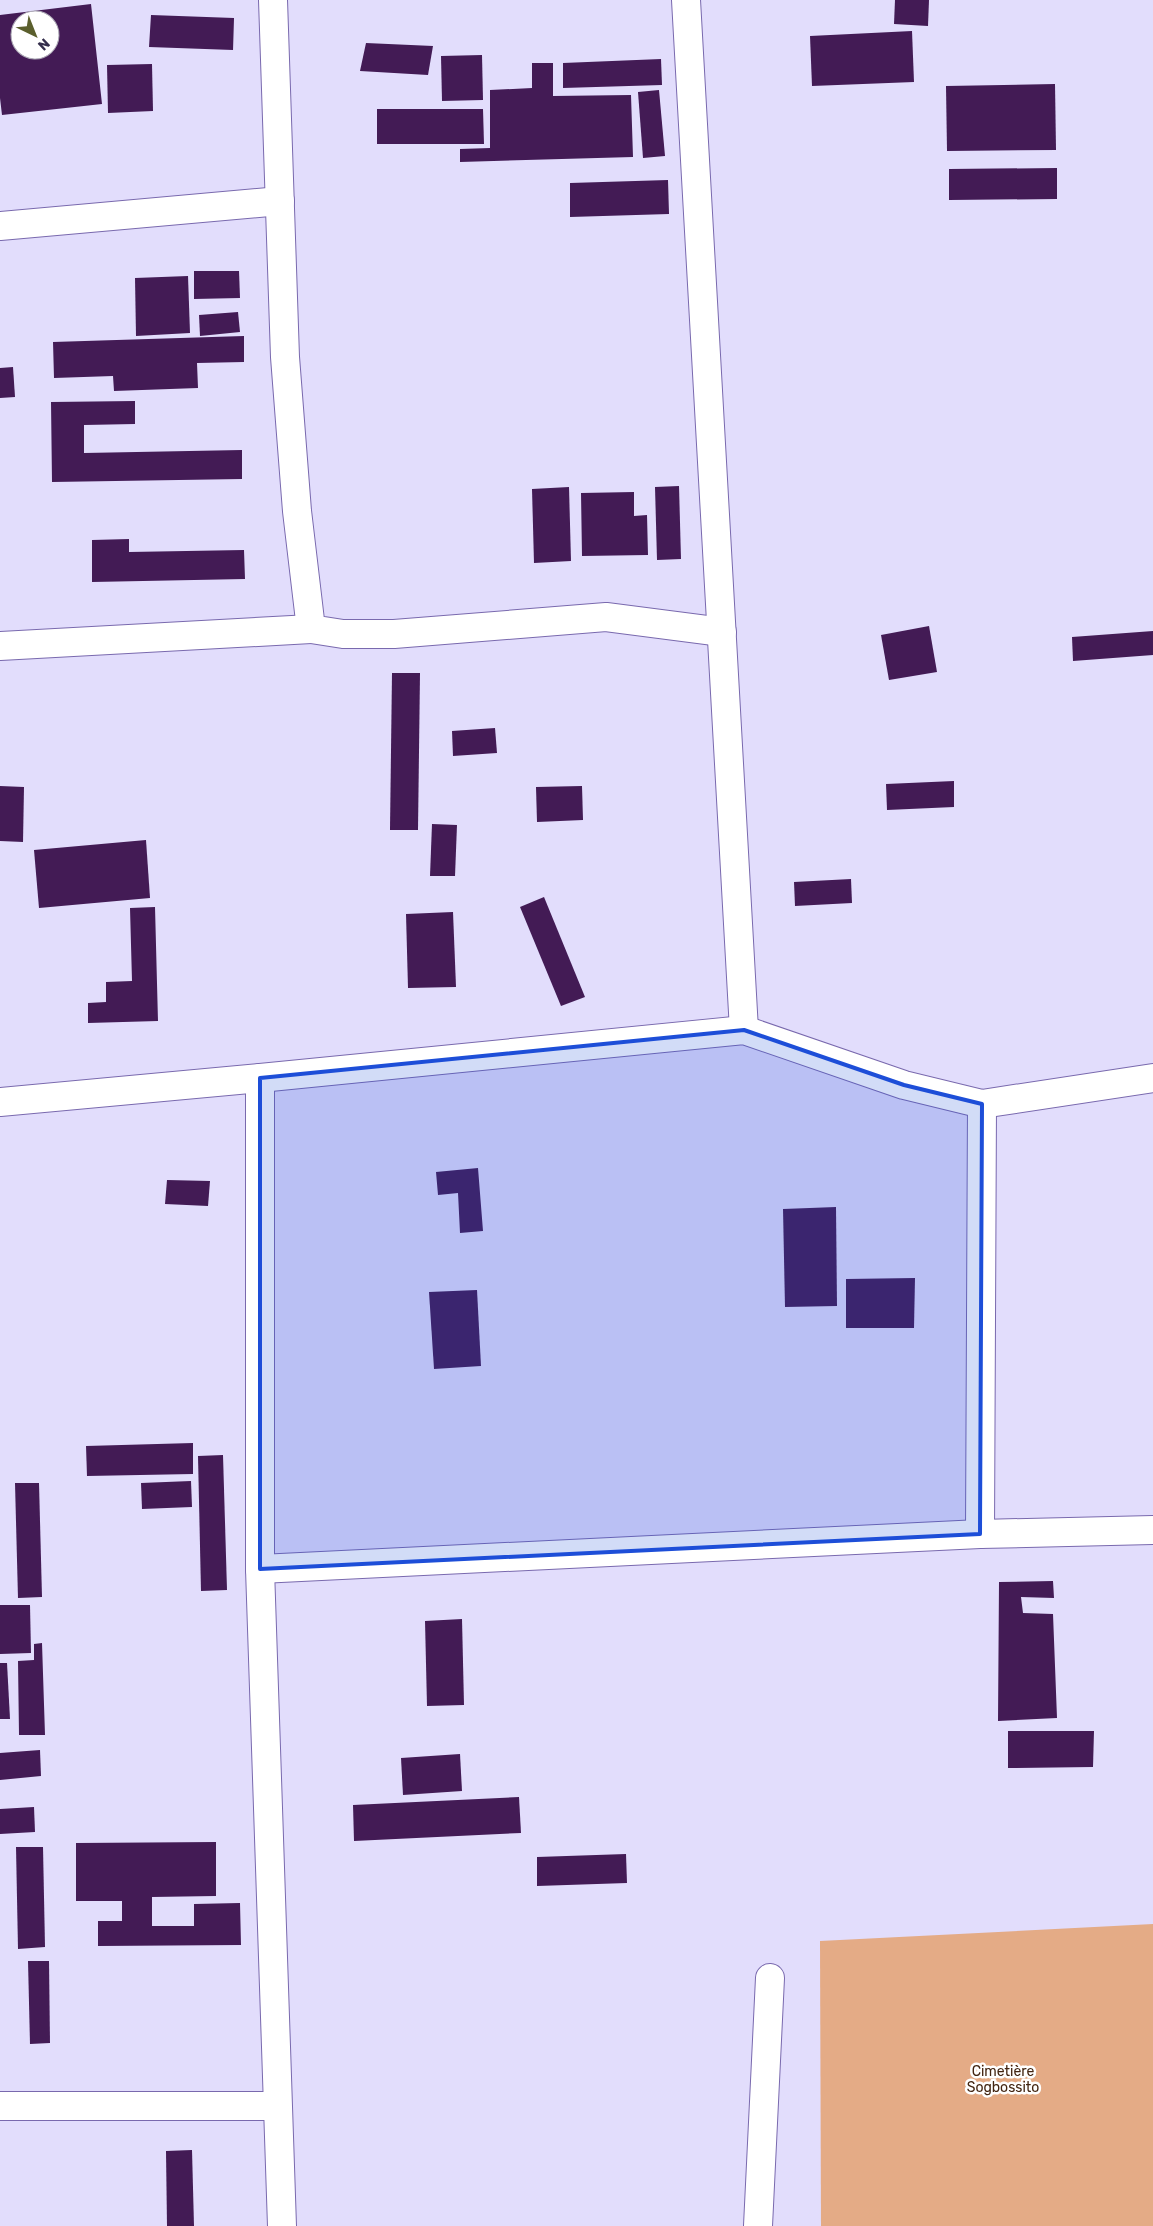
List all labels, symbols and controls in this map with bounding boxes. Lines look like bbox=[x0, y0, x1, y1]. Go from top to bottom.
north arrow bbox=[10, 10, 60, 60]
text: N bbox=[34, 34, 53, 54]
park label: Cimetière Sogbossito bbox=[967, 2063, 1039, 2096]

